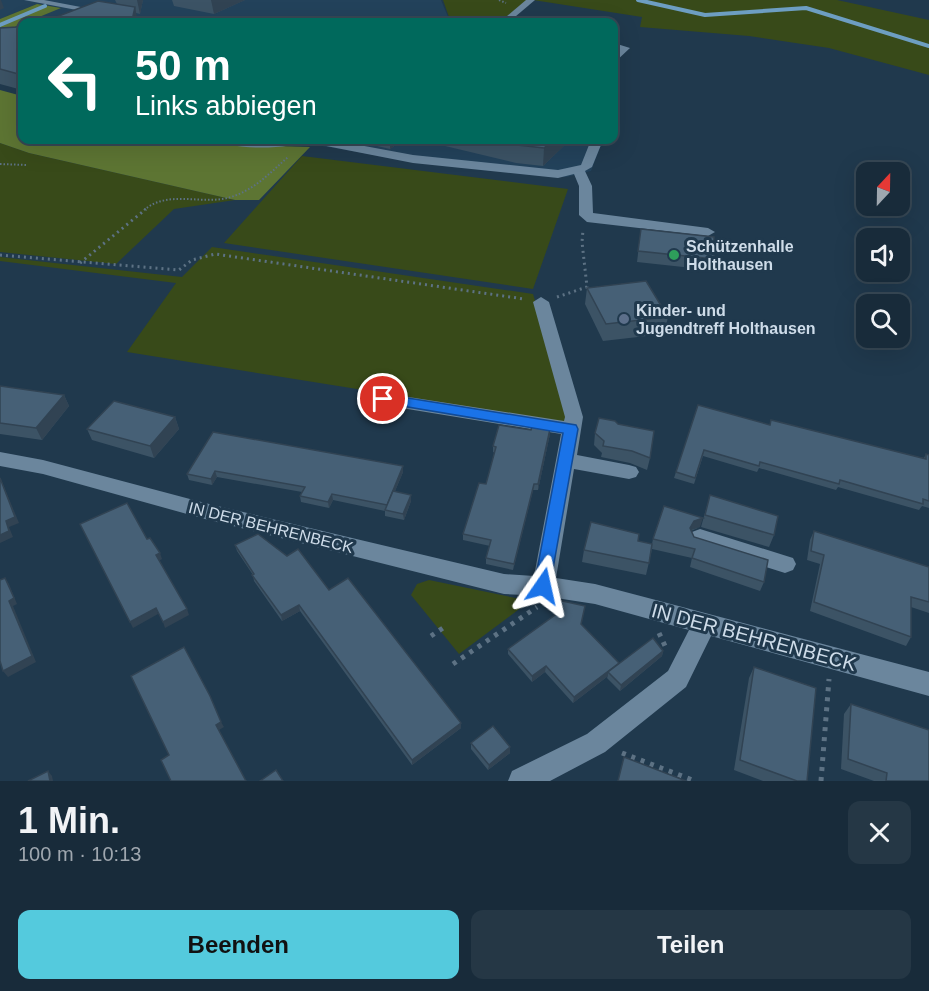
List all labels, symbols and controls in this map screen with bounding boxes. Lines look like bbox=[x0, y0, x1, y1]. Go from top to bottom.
icon: left bbox=[36, 42, 114, 120]
text: 50 m bbox=[135, 42, 231, 89]
text: Links abbiegen bbox=[135, 91, 317, 121]
north arrow bbox=[856, 162, 910, 216]
map controls bbox=[856, 162, 910, 348]
button: sound bbox=[856, 228, 910, 282]
place label: Schützenhalle Holthausen bbox=[686, 238, 794, 273]
marker: Schützenhalle Holthausen bbox=[667, 248, 681, 262]
button: search bbox=[856, 294, 910, 348]
place label: Kinder- und Jugendtreff Holthausen bbox=[636, 302, 816, 337]
marker: Kinder- und Jugendtreff Holthausen bbox=[617, 312, 631, 326]
pin bbox=[357, 373, 408, 424]
icon: arrive bbox=[366, 382, 399, 415]
street label: IN DER BEHRENBECK bbox=[187, 499, 355, 556]
position arrow bbox=[511, 554, 575, 618]
street label: IN DER BEHRENBECK bbox=[649, 599, 859, 675]
text: 1 Min. bbox=[18, 800, 120, 841]
button: close bbox=[848, 801, 911, 864]
text: 100 m · 10:13 bbox=[18, 843, 141, 865]
button: Beenden bbox=[18, 910, 459, 979]
button: Teilen bbox=[471, 910, 911, 979]

